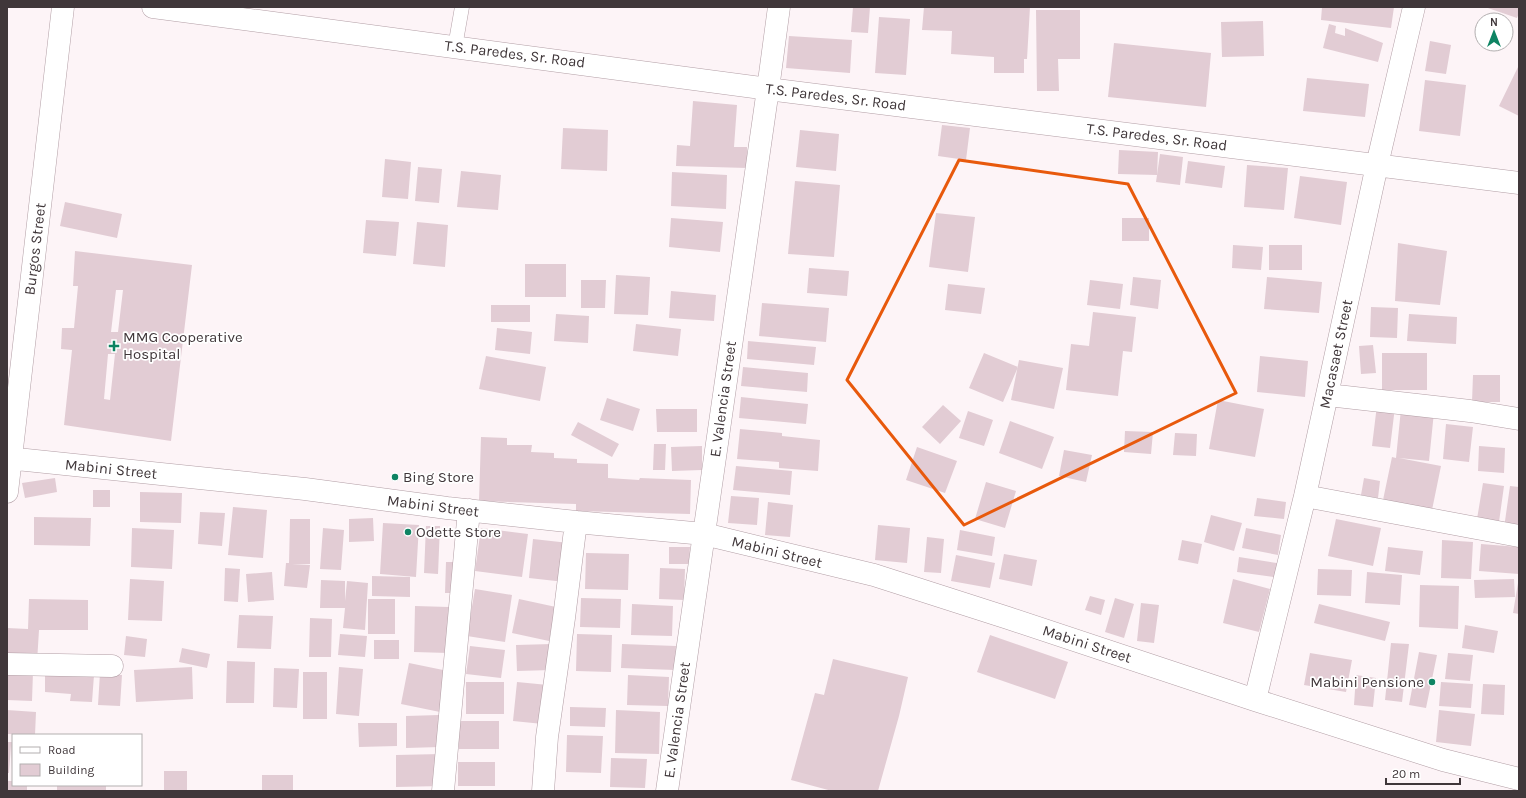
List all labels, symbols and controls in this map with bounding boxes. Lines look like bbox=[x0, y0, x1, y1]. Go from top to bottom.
north arrow bbox=[1474, 12, 1514, 52]
text: N bbox=[1490, 16, 1498, 29]
street label: T.S. Paredes, Sr. Road bbox=[444, 36, 586, 72]
street label: T.S. Paredes, Sr. Road bbox=[765, 79, 907, 115]
street label: T.S. Paredes, Sr. Road bbox=[1086, 119, 1228, 155]
street label: Burgos Street bbox=[20, 201, 50, 296]
street label: Macasaet Street bbox=[1316, 297, 1356, 410]
place label: MMG Cooperative Hospital bbox=[123, 328, 243, 363]
street label: E. Valencia Street bbox=[706, 339, 740, 458]
marker: MMG Cooperative Hospital bbox=[108, 340, 120, 352]
street label: Mabini Street bbox=[64, 455, 158, 483]
place label: Bing Store bbox=[403, 468, 474, 486]
marker: Bing Store bbox=[390, 472, 400, 482]
street label: Mabini Street bbox=[386, 491, 480, 521]
place label: Odette Store bbox=[416, 523, 501, 541]
marker: Odette Store bbox=[403, 527, 413, 537]
street label: Mabini Street bbox=[730, 532, 824, 572]
street label: Mabini Street bbox=[1040, 621, 1134, 667]
street label: E. Valencia Street bbox=[660, 660, 694, 779]
place label: Mabini Pensione bbox=[1310, 673, 1424, 691]
marker: Mabini Pensione bbox=[1427, 677, 1437, 687]
legend bbox=[12, 734, 142, 786]
text: Road bbox=[48, 743, 76, 757]
scale bar bbox=[1386, 760, 1460, 786]
text: Building bbox=[48, 763, 95, 777]
text: 20 m bbox=[1392, 767, 1420, 781]

